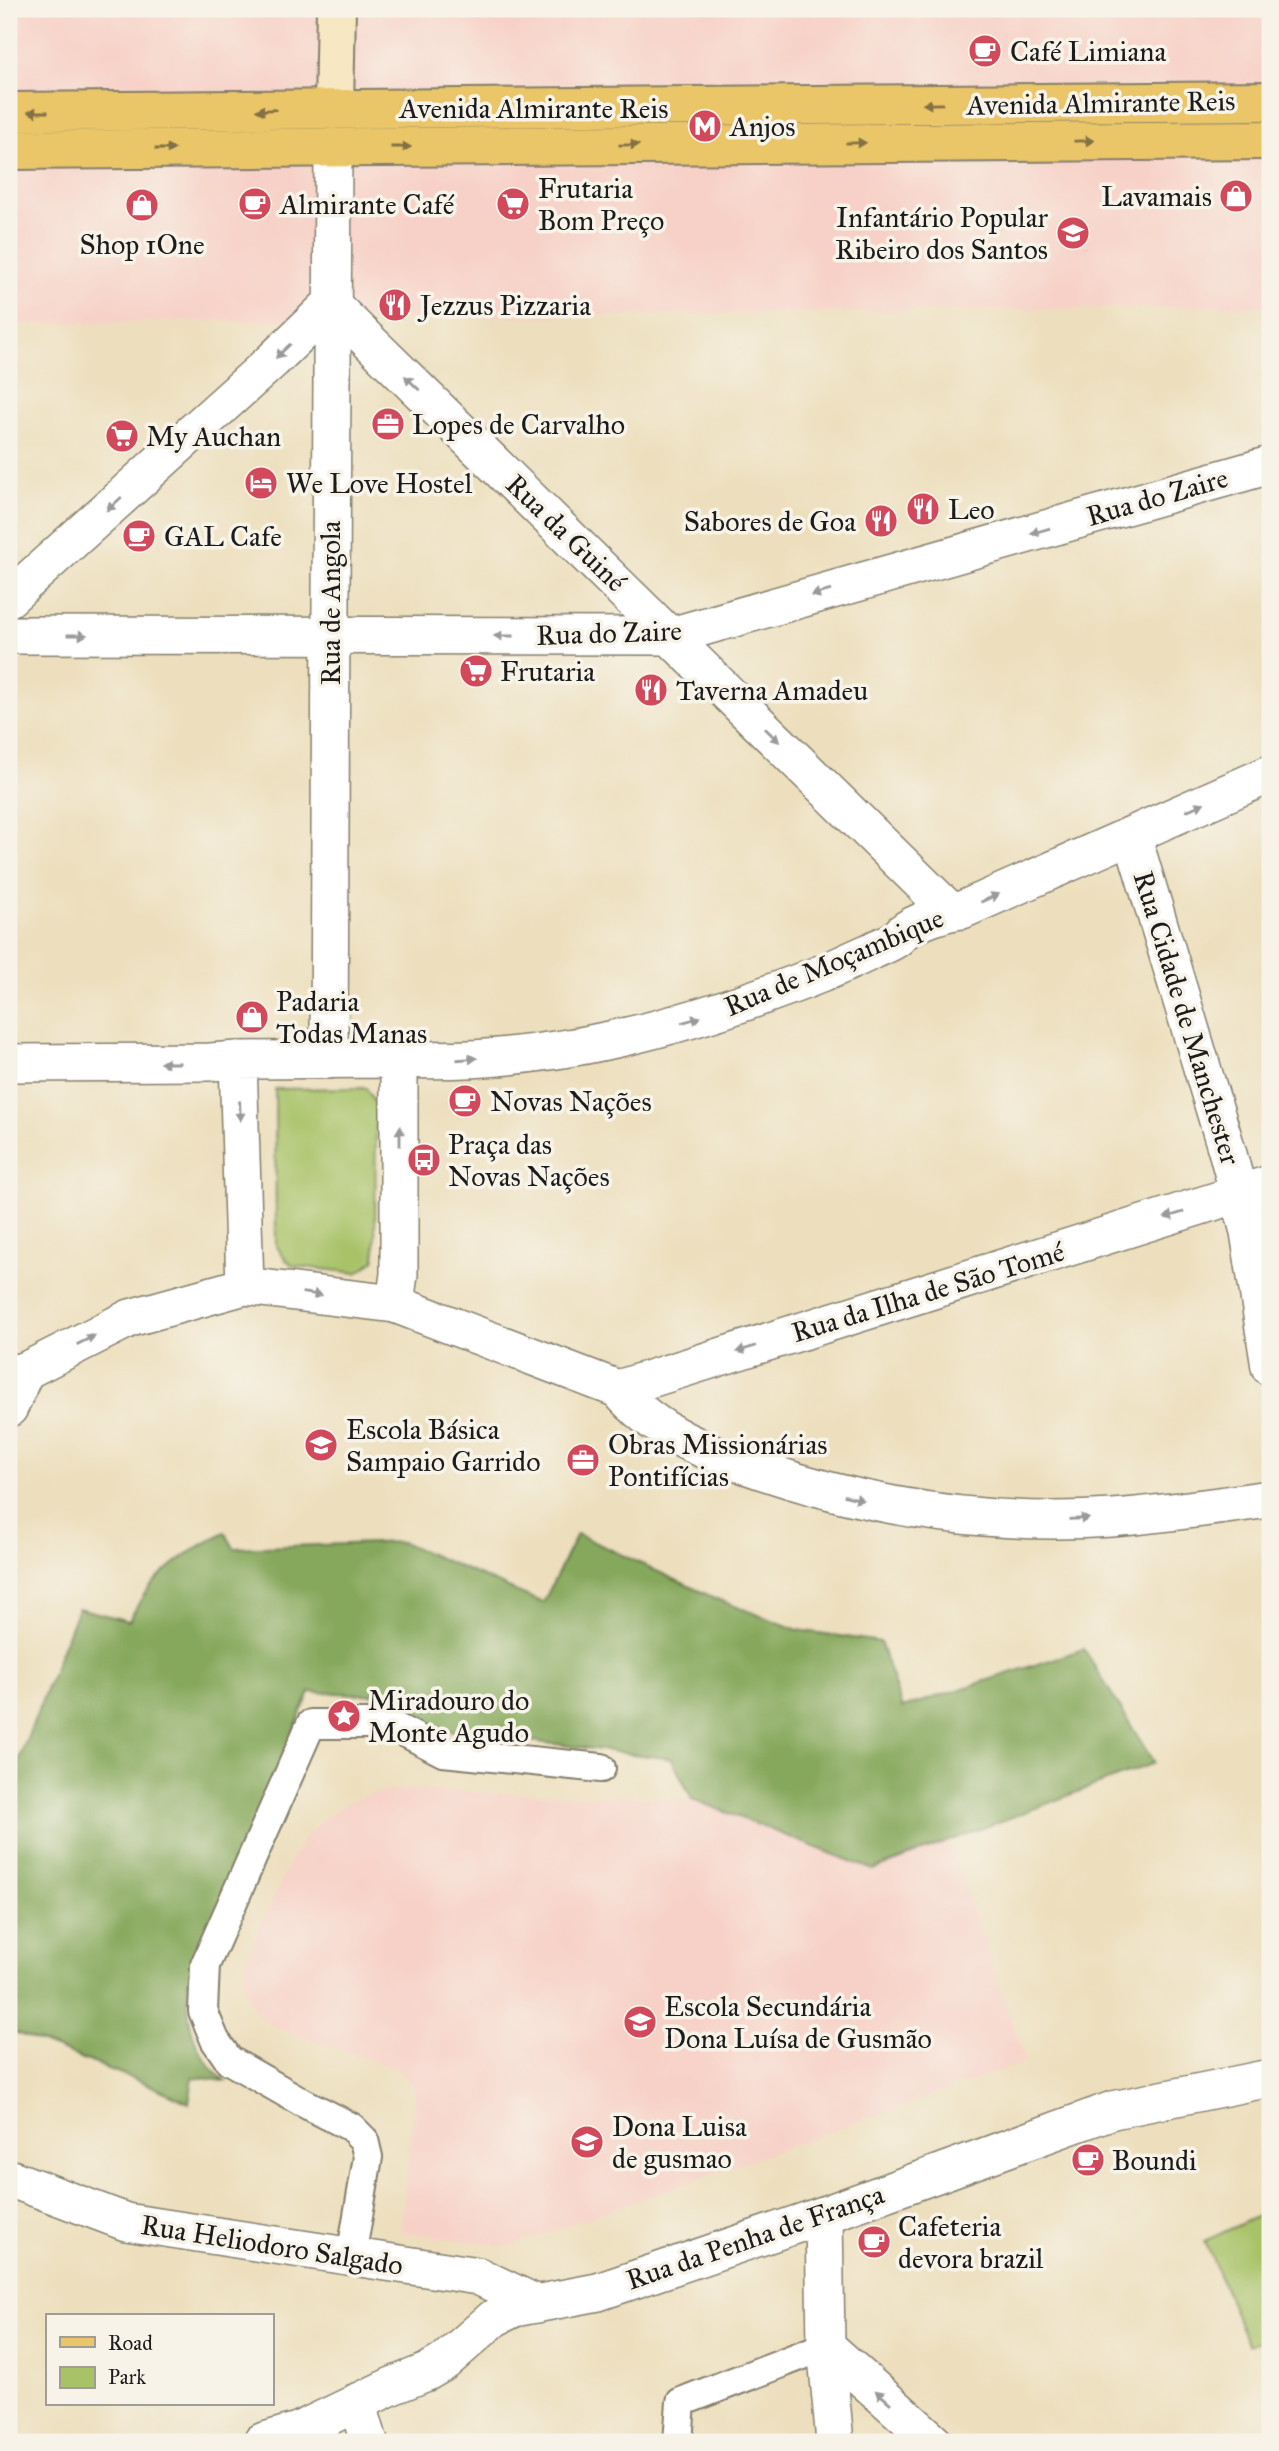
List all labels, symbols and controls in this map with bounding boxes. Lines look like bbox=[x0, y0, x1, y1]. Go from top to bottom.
cafe icon: Café Limiana bbox=[966, 32, 1004, 70]
place label: Café Limiana bbox=[1010, 34, 1166, 69]
street label: Avenida Almirante Reis bbox=[965, 83, 1236, 123]
street label: Avenida Almirante Reis bbox=[399, 91, 668, 126]
one-way arrow bbox=[921, 99, 943, 110]
one-way arrow bbox=[254, 104, 276, 116]
one-way arrow bbox=[27, 106, 49, 117]
metro station icon: Anjos bbox=[686, 107, 724, 145]
place label: Anjos bbox=[729, 109, 795, 144]
one-way arrow bbox=[1073, 135, 1095, 147]
one-way arrow bbox=[846, 137, 868, 149]
one-way arrow bbox=[618, 139, 640, 151]
one-way arrow bbox=[391, 141, 413, 153]
one-way arrow bbox=[155, 143, 177, 155]
place label: Frutaria Bom Preço bbox=[538, 171, 664, 238]
shop icon: Lavamais bbox=[1217, 177, 1255, 215]
place label: Lavamais bbox=[1101, 179, 1212, 214]
cafe icon: Almirante Café bbox=[236, 185, 274, 223]
supermarket icon: Frutaria Bom Preço bbox=[494, 185, 532, 223]
shop icon: Shop 1One bbox=[123, 186, 161, 224]
place label: Almirante Café bbox=[279, 187, 455, 222]
place label: Infantário Popular Ribeiro dos Santos bbox=[835, 200, 1048, 267]
school or university icon: Infantário Popular Ribeiro dos Santos bbox=[1054, 214, 1092, 252]
place label: Shop 1One bbox=[79, 227, 205, 262]
restaurant icon: Jezzus Pizzaria bbox=[376, 286, 414, 324]
place label: Jezzus Pizzaria bbox=[417, 288, 591, 323]
one-way arrow bbox=[274, 343, 291, 360]
one-way arrow bbox=[404, 375, 421, 391]
office icon: Lopes de Carvalho bbox=[369, 405, 407, 443]
place label: Lopes de Carvalho bbox=[412, 407, 625, 442]
supermarket icon: My Auchan bbox=[103, 417, 141, 455]
place label: My Auchan bbox=[146, 419, 281, 454]
street label: Rua do Zaire bbox=[1082, 460, 1232, 534]
hotel icon: We Love Hostel bbox=[242, 464, 280, 502]
place label: We Love Hostel bbox=[286, 466, 473, 501]
street label: Rua da Guiné bbox=[498, 467, 634, 599]
restaurant icon: Leo bbox=[904, 490, 942, 528]
place label: Leo bbox=[948, 492, 995, 527]
one-way arrow bbox=[105, 496, 123, 512]
restaurant icon: Sabores de Goa bbox=[862, 502, 900, 540]
place label: Sabores de Goa bbox=[684, 504, 856, 539]
cafe icon: GAL Cafe bbox=[120, 517, 158, 555]
place label: GAL Cafe bbox=[164, 519, 282, 554]
street label: Rua de Angola bbox=[313, 521, 348, 685]
one-way arrow bbox=[1029, 526, 1051, 537]
one-way arrow bbox=[810, 589, 831, 599]
street label: Rua do Zaire bbox=[536, 613, 682, 653]
one-way arrow bbox=[66, 629, 88, 641]
one-way arrow bbox=[493, 630, 515, 642]
supermarket icon: Frutaria bbox=[457, 652, 495, 690]
place label: Frutaria bbox=[500, 654, 595, 689]
restaurant icon: Taverna Amadeu bbox=[632, 671, 670, 709]
place label: Taverna Amadeu bbox=[676, 673, 868, 708]
one-way arrow bbox=[763, 727, 780, 743]
one-way arrow bbox=[1184, 801, 1205, 812]
street label: Rua Cidade de Manchester bbox=[1126, 867, 1249, 1170]
one-way arrow bbox=[979, 892, 1000, 903]
street label: Rua de Moçambique bbox=[719, 900, 949, 1024]
place label: Padaria Todas Manas bbox=[276, 984, 427, 1051]
shop icon: Padaria Todas Manas bbox=[233, 998, 271, 1036]
one-way arrow bbox=[680, 1015, 701, 1025]
one-way arrow bbox=[456, 1053, 478, 1064]
one-way arrow bbox=[159, 1057, 181, 1069]
cafe icon: Novas Nações bbox=[446, 1082, 484, 1120]
place label: Novas Nações bbox=[490, 1084, 652, 1119]
one-way arrow bbox=[234, 1101, 245, 1123]
one-way arrow bbox=[394, 1124, 406, 1146]
place label: Praça das Novas Nações bbox=[448, 1127, 610, 1194]
bus stop icon: Praça das Novas Nações bbox=[405, 1141, 443, 1179]
one-way arrow bbox=[1163, 1211, 1184, 1221]
street label: Rua da Ilha de São Tomé bbox=[787, 1234, 1069, 1350]
one-way arrow bbox=[302, 1288, 324, 1299]
one-way arrow bbox=[76, 1335, 96, 1346]
one-way arrow bbox=[735, 1344, 756, 1354]
place label: Escola Básica Sampaio Garrido bbox=[346, 1412, 540, 1479]
school or university icon: Escola Básica Sampaio Garrido bbox=[302, 1426, 340, 1464]
place label: Obras Missionárias Pontifícias bbox=[608, 1427, 827, 1494]
office icon: Obras Missionárias Pontifícias bbox=[564, 1441, 602, 1479]
one-way arrow bbox=[843, 1493, 865, 1504]
one-way arrow bbox=[1069, 1513, 1091, 1525]
place label: Miradouro do Monte Agudo bbox=[368, 1683, 529, 1750]
place icon: Miradouro do Monte Agudo bbox=[325, 1697, 363, 1735]
place label: Escola Secundária Dona Luísa de Gusmão bbox=[664, 1989, 932, 2056]
school or university icon: Escola Secundária Dona Luísa de Gusmão bbox=[621, 2003, 659, 2041]
place label: Dona Luisa de gusmao bbox=[612, 2109, 747, 2176]
school or university icon: Dona Luisa de gusmao bbox=[568, 2123, 606, 2161]
cafe icon: Boundi bbox=[1069, 2141, 1107, 2179]
place label: Boundi bbox=[1112, 2143, 1197, 2178]
street label: Rua da Penha de França bbox=[622, 2176, 889, 2298]
street label: Rua Heliodoro Salgado bbox=[138, 2207, 406, 2283]
place label: Cafeteria devora brazil bbox=[898, 2209, 1044, 2276]
cafe icon: Cafeteria devora brazil bbox=[855, 2223, 893, 2261]
legend bbox=[46, 2314, 273, 2406]
text: Road bbox=[108, 2330, 153, 2356]
text: Park bbox=[108, 2364, 146, 2390]
one-way arrow bbox=[874, 2389, 892, 2405]

